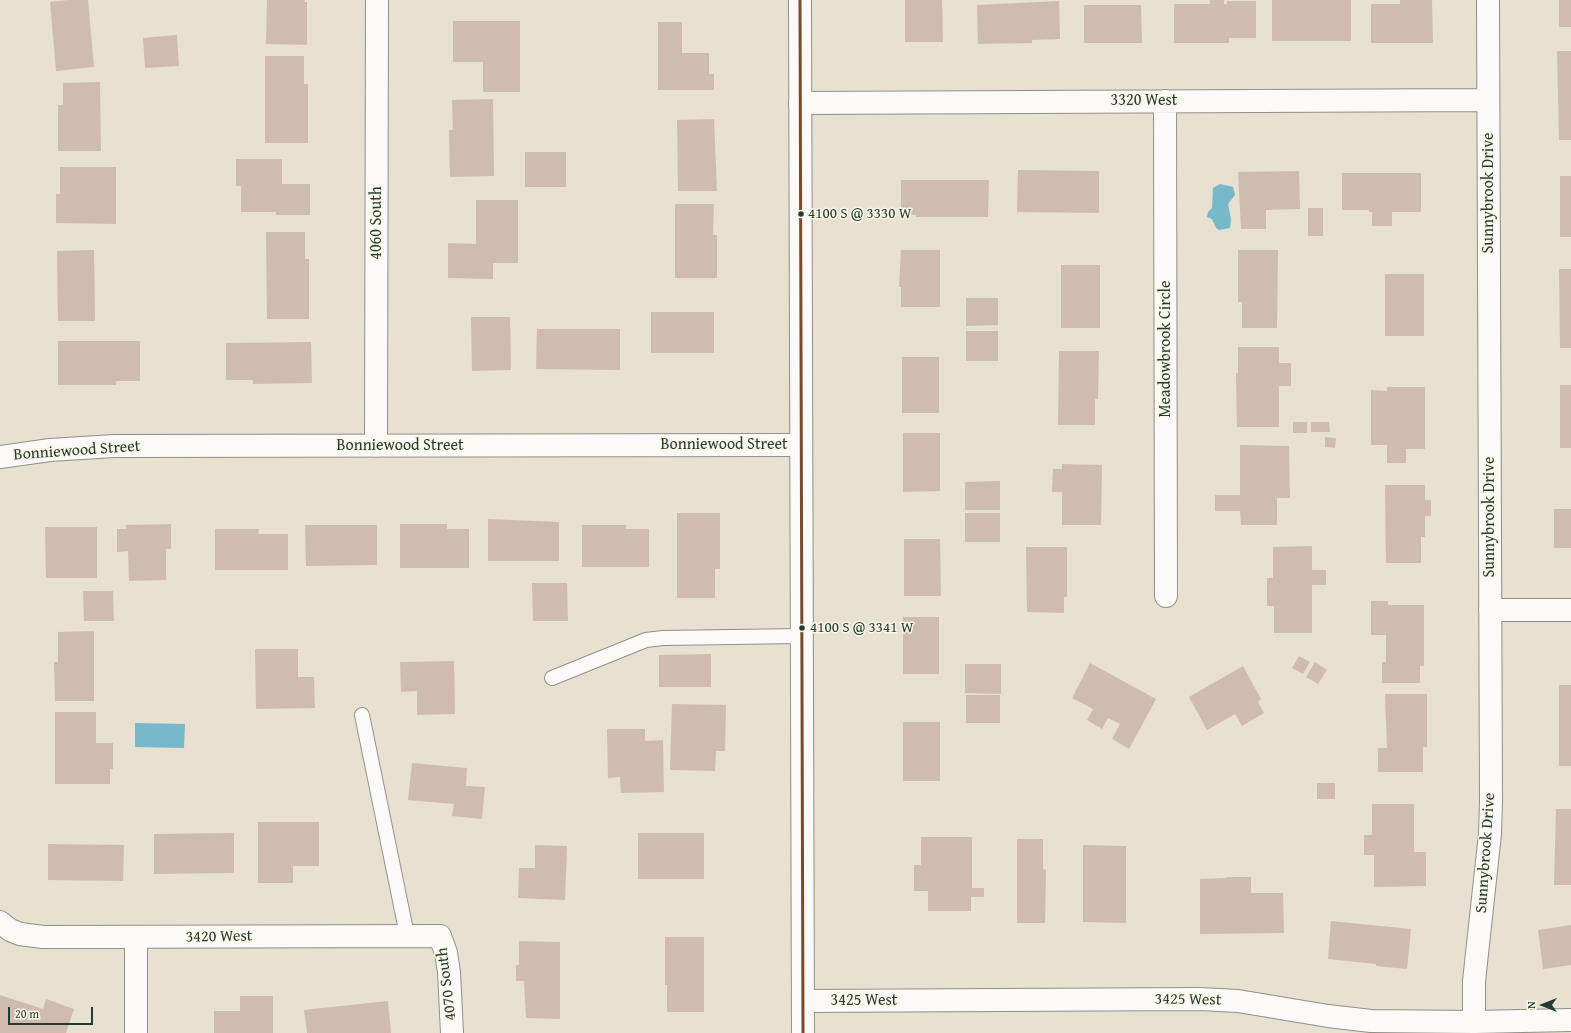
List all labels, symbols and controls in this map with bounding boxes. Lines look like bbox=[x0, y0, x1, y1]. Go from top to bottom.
street label: 3320 West bbox=[1111, 91, 1177, 111]
street label: Sunnybrook Drive bbox=[1479, 133, 1499, 253]
street label: 4060 South bbox=[367, 186, 387, 260]
place label: 4100 S @ 3330 W bbox=[808, 205, 912, 223]
marker: 4100 S @ 3330 W bbox=[796, 209, 806, 219]
street label: Meadowbrook Circle bbox=[1156, 280, 1176, 418]
street label: Bonniewood Street bbox=[660, 435, 788, 455]
street label: Bonniewood Street bbox=[336, 436, 464, 456]
street label: Bonniewood Street bbox=[13, 437, 141, 465]
street label: Sunnybrook Drive bbox=[1480, 457, 1500, 577]
place label: 4100 S @ 3341 W bbox=[810, 619, 914, 637]
marker: 4100 S @ 3341 W bbox=[797, 623, 807, 633]
street label: Sunnybrook Drive bbox=[1472, 792, 1500, 914]
street label: 3420 West bbox=[185, 927, 253, 947]
street label: 4070 South bbox=[433, 946, 461, 1022]
north arrow bbox=[1523, 985, 1563, 1025]
street label: 3425 West bbox=[1154, 990, 1222, 1010]
street label: 3425 West bbox=[831, 991, 897, 1011]
scale bar bbox=[10, 999, 95, 1025]
text: N bbox=[1523, 1001, 1539, 1009]
text: 20 m bbox=[15, 1005, 39, 1022]

